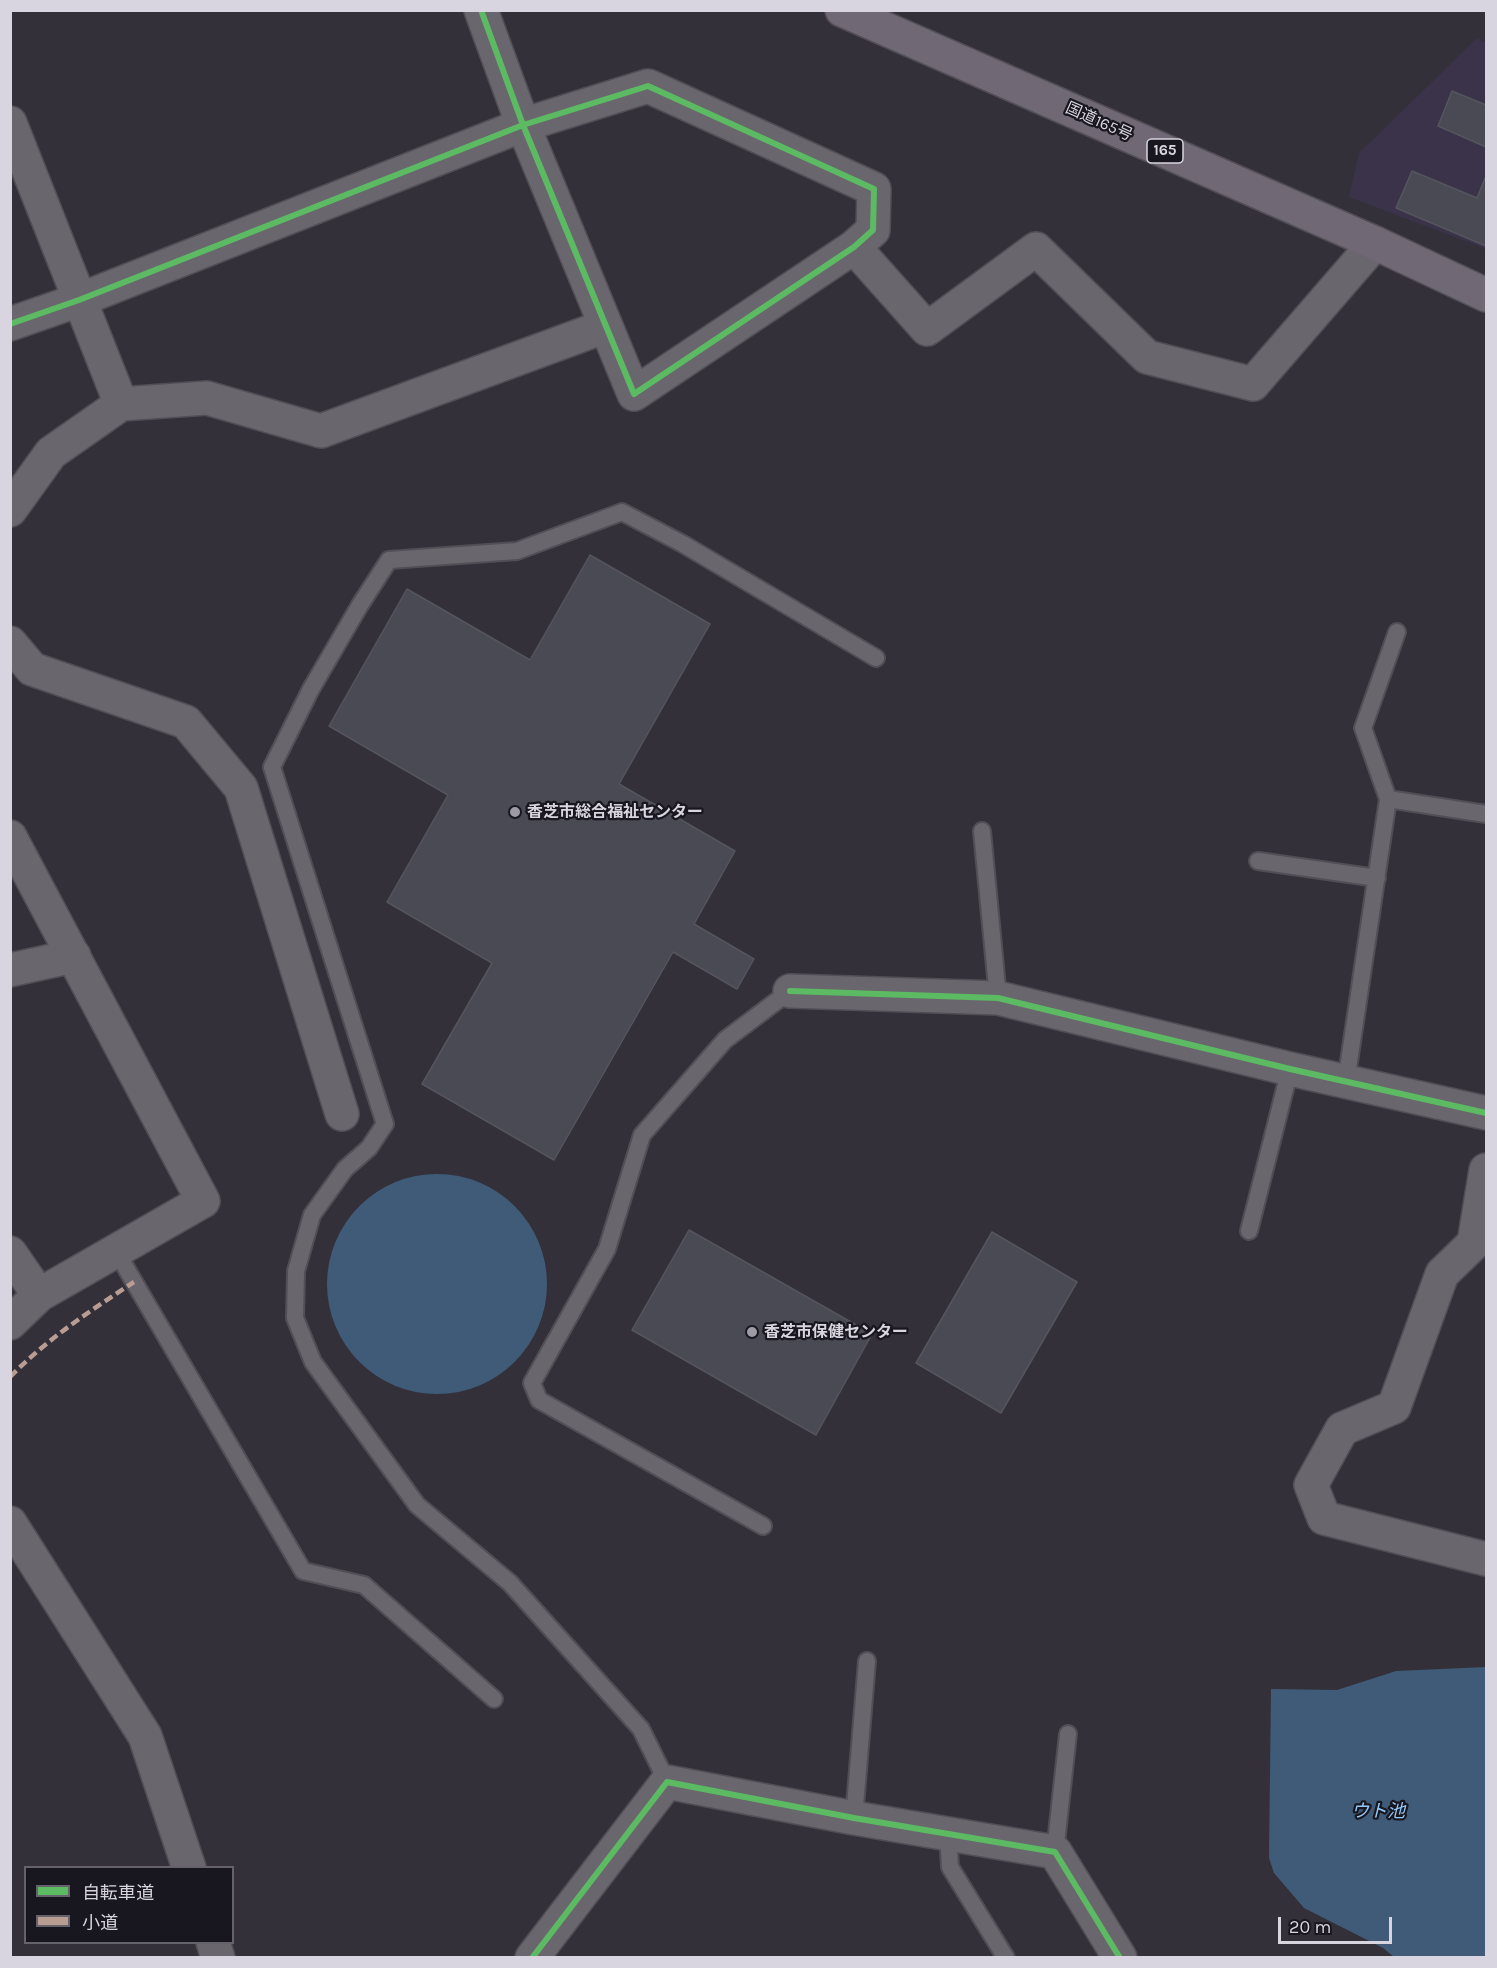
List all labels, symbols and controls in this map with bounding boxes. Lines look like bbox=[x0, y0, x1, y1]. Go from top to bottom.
street label: 国道165号 bbox=[1062, 99, 1136, 145]
road number: 165 bbox=[1147, 139, 1183, 163]
place label: 香芝市総合福祉センター bbox=[527, 802, 703, 822]
marker: 香芝市総合福祉センター bbox=[508, 805, 522, 819]
place label: 香芝市保健センター bbox=[764, 1322, 908, 1342]
marker: 香芝市保健センター bbox=[745, 1325, 759, 1339]
water label: ウト池 bbox=[1351, 1801, 1405, 1823]
legend bbox=[24, 1866, 234, 1944]
text: 自転車道 bbox=[82, 1882, 154, 1904]
scale bar bbox=[1281, 1905, 1395, 1943]
text: 小道 bbox=[82, 1912, 118, 1934]
text: 20 m bbox=[1289, 1916, 1331, 1938]

